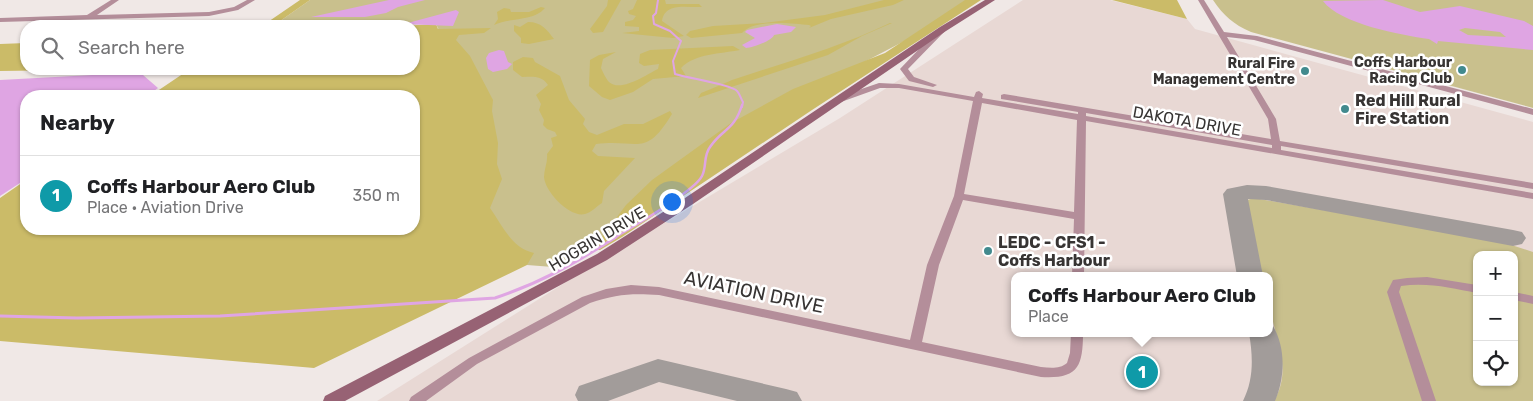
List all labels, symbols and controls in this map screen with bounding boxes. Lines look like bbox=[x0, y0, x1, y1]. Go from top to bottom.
search box bbox=[20, 20, 420, 75]
icon: search bbox=[38, 34, 66, 62]
text: Search here bbox=[78, 36, 185, 59]
place label: Coffs Harbour Racing Club bbox=[1354, 54, 1453, 87]
place label: Rural Fire Management Centre bbox=[1153, 55, 1295, 88]
marker: Coffs Harbour Racing Club bbox=[1456, 64, 1468, 76]
marker: Rural Fire Management Centre bbox=[1299, 65, 1311, 77]
place label: Red Hill Rural Fire Station bbox=[1355, 91, 1460, 128]
street label: DAKOTA DRIVE bbox=[1131, 102, 1243, 140]
marker: Red Hill Rural Fire Station bbox=[1339, 103, 1351, 115]
text: Nearby bbox=[40, 110, 115, 135]
text: Coffs Harbour Aero Club bbox=[87, 175, 315, 198]
text: 1 bbox=[52, 186, 60, 205]
text: 350 m bbox=[353, 186, 400, 205]
your location bbox=[659, 189, 685, 215]
text: Place · Aviation Drive bbox=[87, 198, 244, 217]
street label: HOGBIN DRIVE bbox=[545, 203, 649, 275]
place label: LEDC - CFS1 - Coffs Harbour bbox=[998, 233, 1111, 270]
marker: LEDC - CFS1 - Coffs Harbour bbox=[982, 245, 994, 257]
map controls bbox=[1473, 251, 1518, 386]
button: + bbox=[1473, 251, 1518, 296]
street label: AVIATION DRIVE bbox=[682, 266, 826, 318]
popup bbox=[1011, 272, 1273, 337]
text: Coffs Harbour Aero Club bbox=[1028, 284, 1256, 307]
button: − bbox=[1473, 296, 1518, 341]
text: Place bbox=[1028, 307, 1069, 326]
button: locate bbox=[1473, 341, 1518, 386]
pin: 1 bbox=[1126, 353, 1158, 391]

